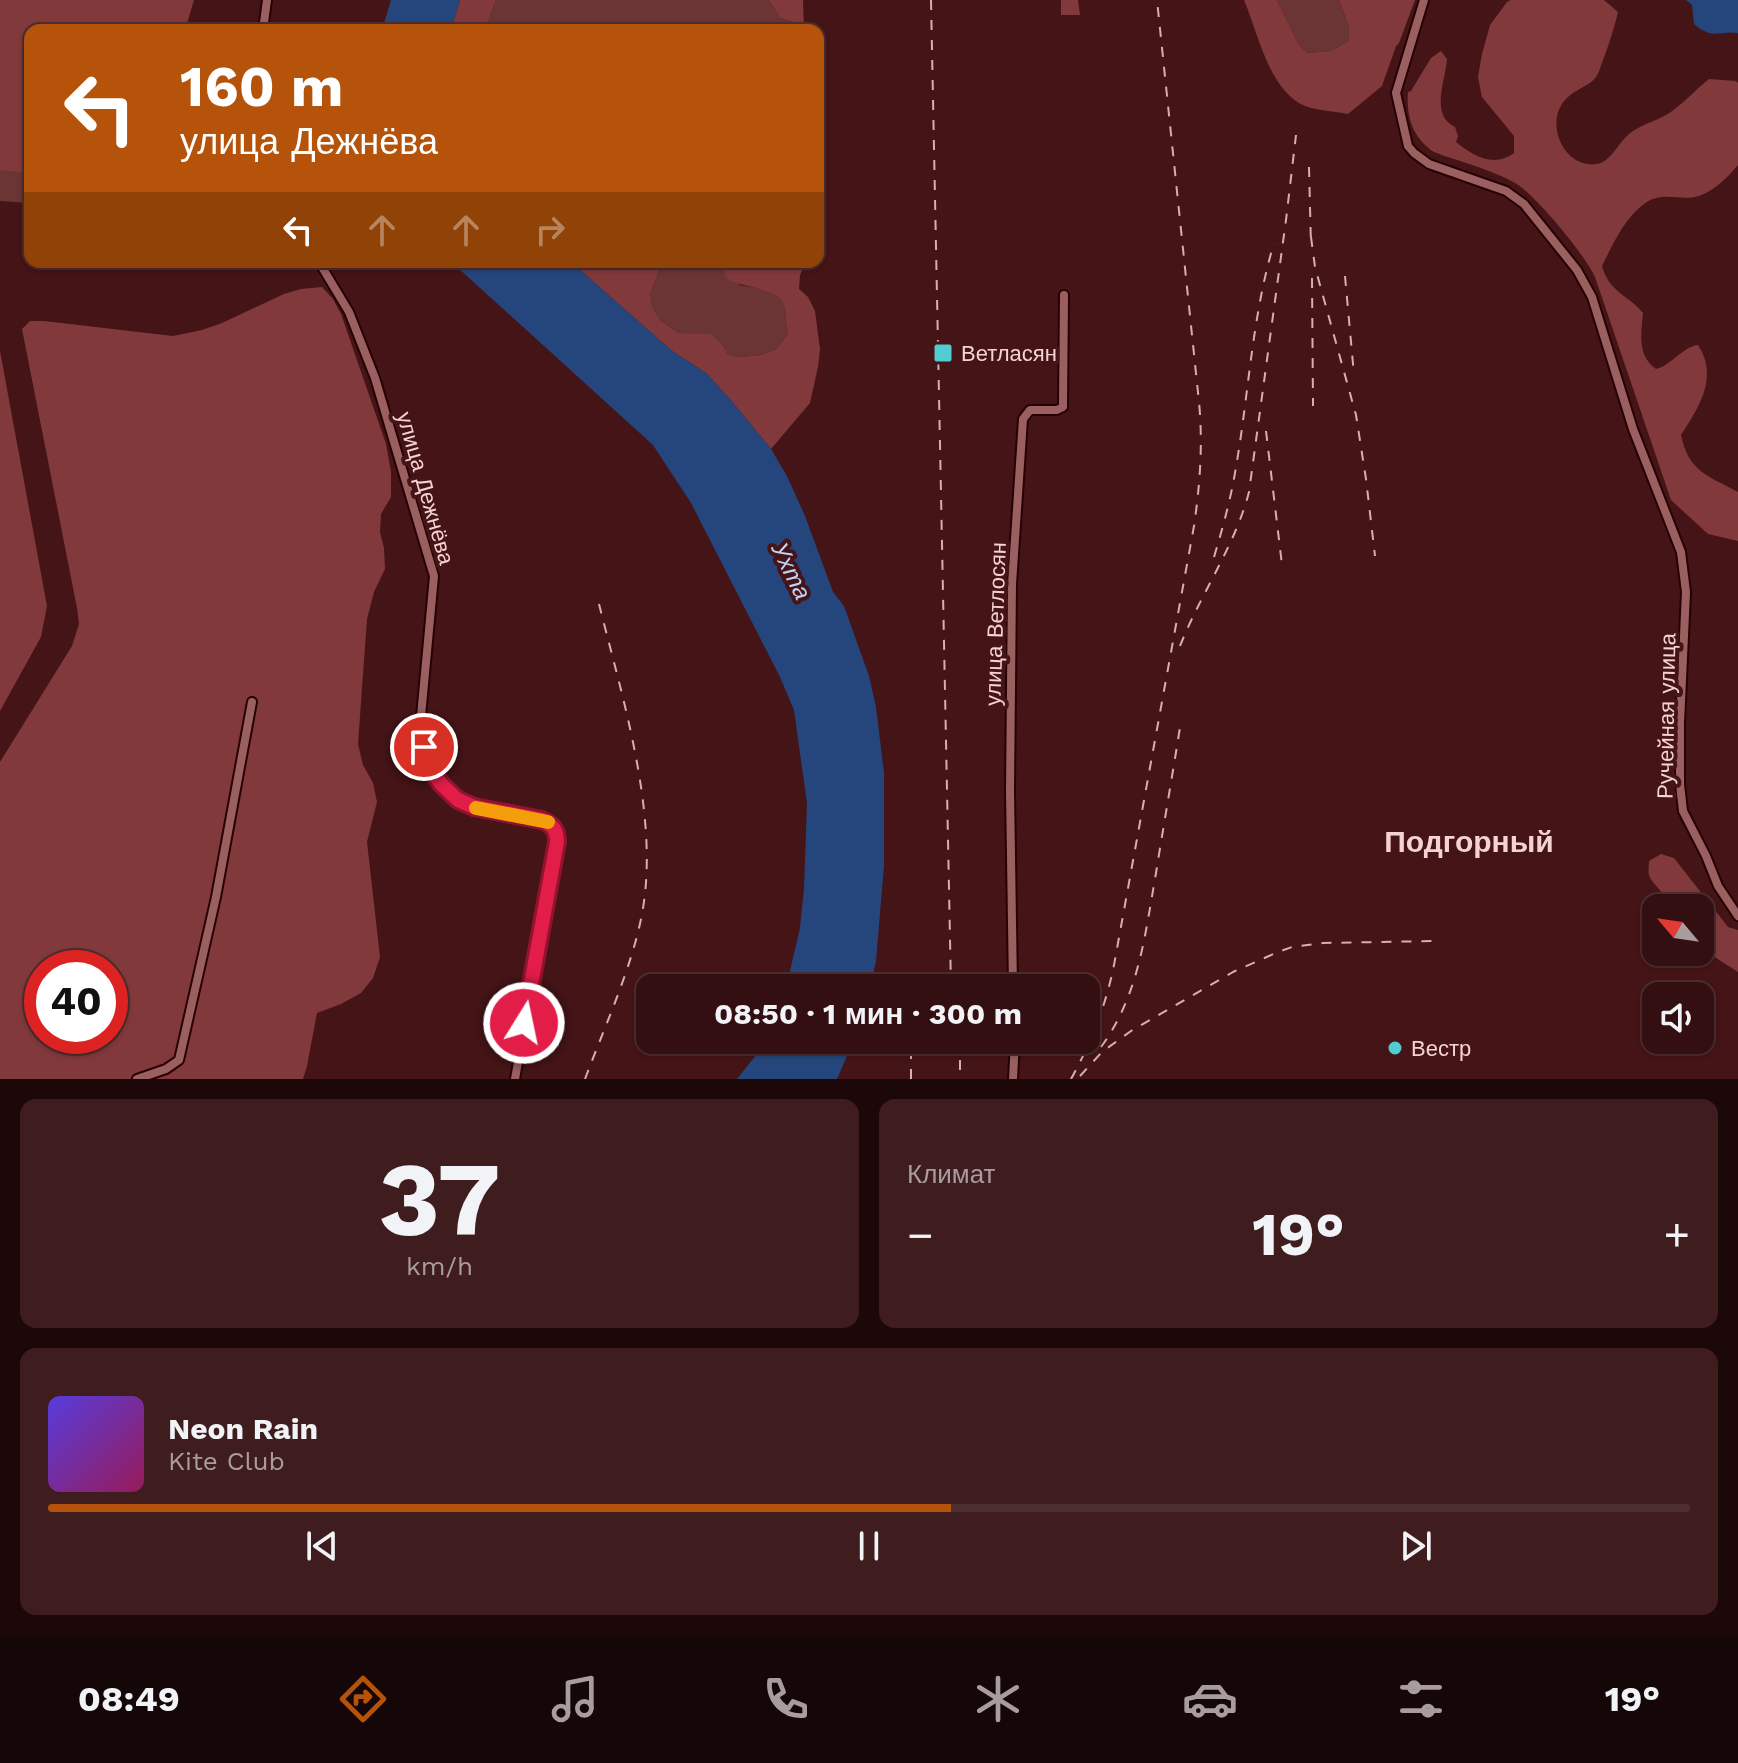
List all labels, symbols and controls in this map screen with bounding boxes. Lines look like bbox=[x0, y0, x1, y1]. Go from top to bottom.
text: 160 m bbox=[180, 54, 343, 120]
icon: left bbox=[48, 56, 152, 160]
text: улица Дежнёва bbox=[180, 121, 438, 163]
icon: left bbox=[276, 208, 320, 252]
icon: ahead bbox=[360, 208, 404, 252]
icon: ahead bbox=[444, 208, 488, 252]
icon: right bbox=[528, 208, 572, 252]
place label: Ветласян bbox=[961, 341, 1057, 366]
marker: Ветласян bbox=[932, 342, 954, 364]
street label: улица Дежнёва bbox=[392, 409, 459, 568]
water label: Ухта bbox=[765, 537, 817, 604]
street label: улица Ветлосян bbox=[980, 542, 1011, 706]
street label: Ручейная улица bbox=[1653, 632, 1680, 799]
pin bbox=[390, 713, 458, 781]
icon: arrive bbox=[402, 725, 446, 769]
district label: Подгорный bbox=[1384, 824, 1554, 859]
north arrow bbox=[1642, 894, 1714, 966]
map controls bbox=[1642, 894, 1714, 1054]
speed limit sign: 40 bbox=[24, 950, 128, 1054]
position arrow bbox=[482, 981, 566, 1065]
button: sound bbox=[1642, 982, 1714, 1054]
text: 08:50 · 1 мин · 300 m bbox=[714, 996, 1022, 1031]
place label: Вестр bbox=[1411, 1036, 1471, 1061]
marker: Вестр bbox=[1386, 1039, 1404, 1057]
text: 37 bbox=[379, 1138, 501, 1260]
text: Климат bbox=[907, 1159, 996, 1189]
text: 19° bbox=[1252, 1199, 1345, 1270]
text: − bbox=[907, 1209, 934, 1261]
text: + bbox=[1663, 1209, 1690, 1261]
text: km/h bbox=[406, 1251, 473, 1281]
text: Neon Rain bbox=[168, 1411, 318, 1446]
text: Kite Club bbox=[168, 1446, 285, 1476]
icon: previous bbox=[300, 1524, 344, 1568]
icon: pause bbox=[847, 1524, 891, 1568]
icon: next bbox=[1394, 1524, 1438, 1568]
icon: directions bbox=[335, 1671, 391, 1727]
icon: music bbox=[547, 1671, 603, 1727]
icon: phone bbox=[758, 1671, 814, 1727]
icon: climate bbox=[970, 1671, 1026, 1727]
icon: car bbox=[1182, 1671, 1238, 1727]
icon: filters bbox=[1393, 1671, 1449, 1727]
text: 08:49 bbox=[78, 1678, 180, 1720]
text: 19° bbox=[1605, 1678, 1660, 1720]

